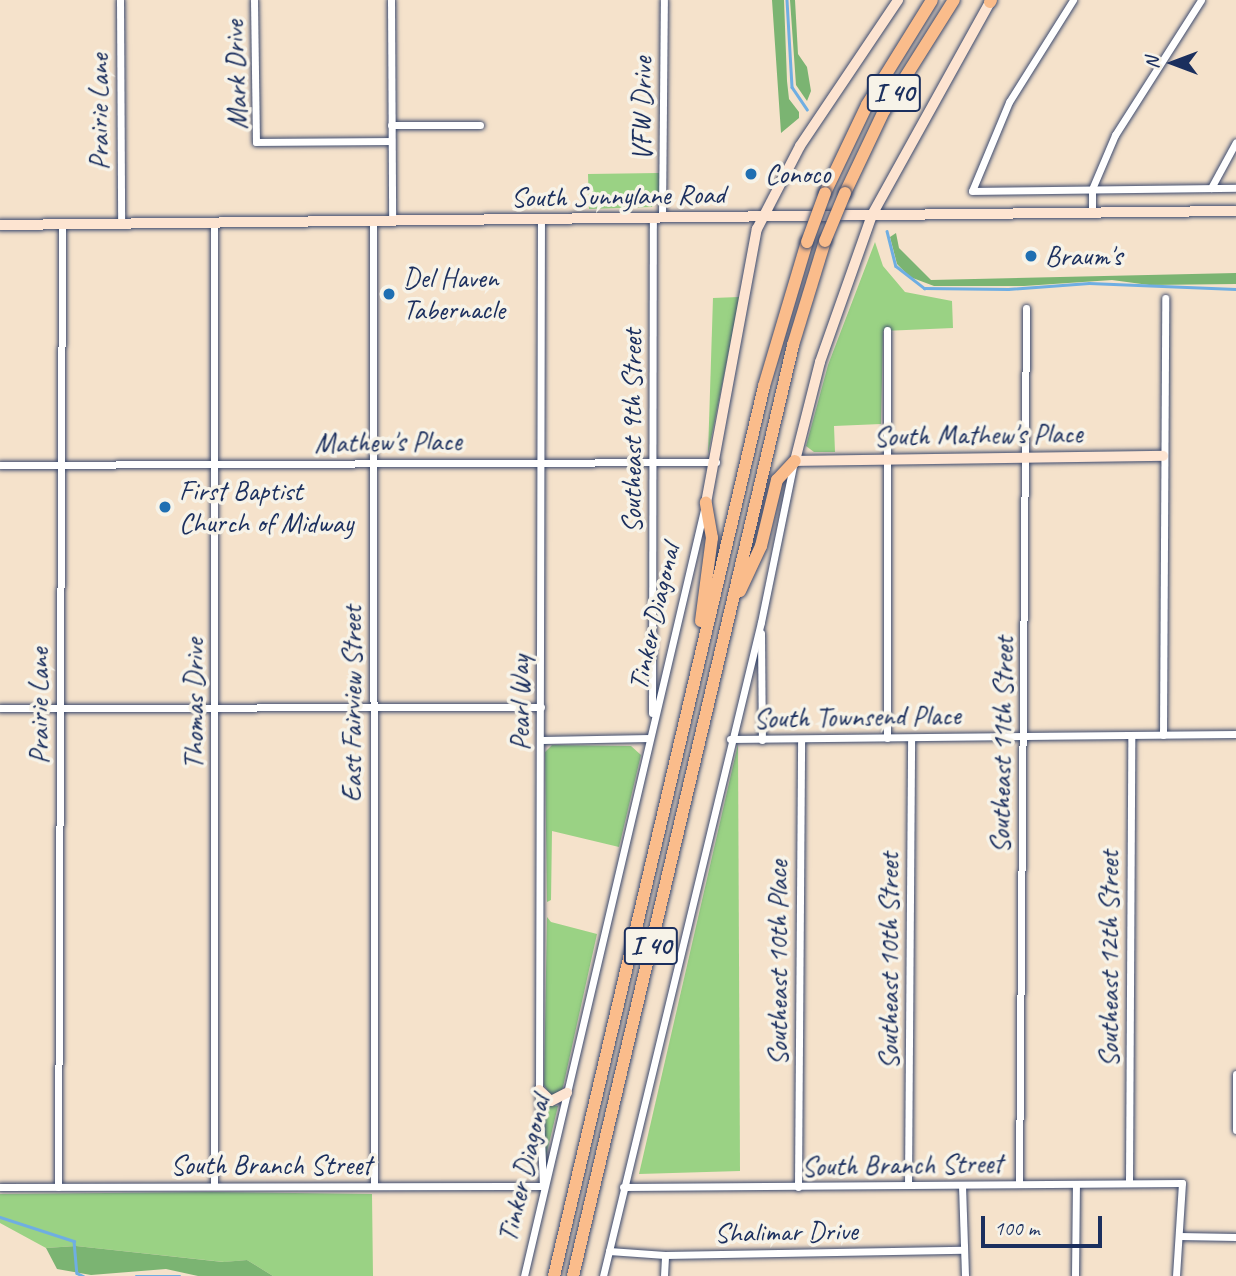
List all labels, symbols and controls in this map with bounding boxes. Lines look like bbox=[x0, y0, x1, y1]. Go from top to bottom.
street label: Mark Drive bbox=[217, 20, 255, 130]
north arrow bbox=[1138, 28, 1208, 98]
street label: Prairie Lane bbox=[82, 53, 116, 171]
street label: VFW Drive bbox=[625, 57, 659, 161]
text: N bbox=[1140, 57, 1164, 69]
road number: I 40 bbox=[866, 71, 922, 116]
place label: Conoco bbox=[765, 157, 830, 191]
marker: Conoco bbox=[743, 166, 759, 182]
street label: South Sunnylane Road bbox=[512, 177, 724, 215]
place label: Braum's bbox=[1045, 239, 1122, 273]
marker: Braum's bbox=[1023, 248, 1039, 264]
place label: Del Haven Tabernacle bbox=[403, 261, 505, 327]
marker: Del Haven Tabernacle bbox=[381, 286, 397, 302]
street label: Southeast 9th Street bbox=[615, 329, 649, 533]
street label: South Mathew's Place bbox=[873, 416, 1083, 454]
street label: Mathew's Place bbox=[314, 424, 462, 460]
place label: First Baptist Church of Midway bbox=[179, 474, 353, 540]
marker: First Baptist Church of Midway bbox=[157, 499, 173, 515]
street label: Tinker Diagonal bbox=[621, 540, 687, 694]
street label: East Fairview Street bbox=[335, 605, 369, 803]
street label: Southeast 11th Street bbox=[983, 636, 1021, 854]
street label: Thomas Drive bbox=[177, 638, 211, 770]
street label: Prairie Lane bbox=[22, 647, 56, 765]
street label: Pearl Way bbox=[503, 655, 537, 751]
street label: South Townsend Place bbox=[753, 698, 961, 736]
street label: Southeast 12th Street bbox=[1092, 850, 1126, 1068]
street label: Southeast 10th Street bbox=[872, 852, 906, 1070]
street label: Southeast 10th Place bbox=[761, 860, 795, 1066]
road number: I 40 bbox=[623, 923, 679, 968]
street label: Tinker Diagonal bbox=[491, 1092, 557, 1246]
street label: South Branch Street bbox=[800, 1146, 1004, 1184]
street label: South Branch Street bbox=[170, 1148, 372, 1182]
scale bar bbox=[984, 1202, 1105, 1246]
street label: Shalimar Drive bbox=[714, 1214, 858, 1250]
text: 100 m bbox=[994, 1215, 1039, 1241]

